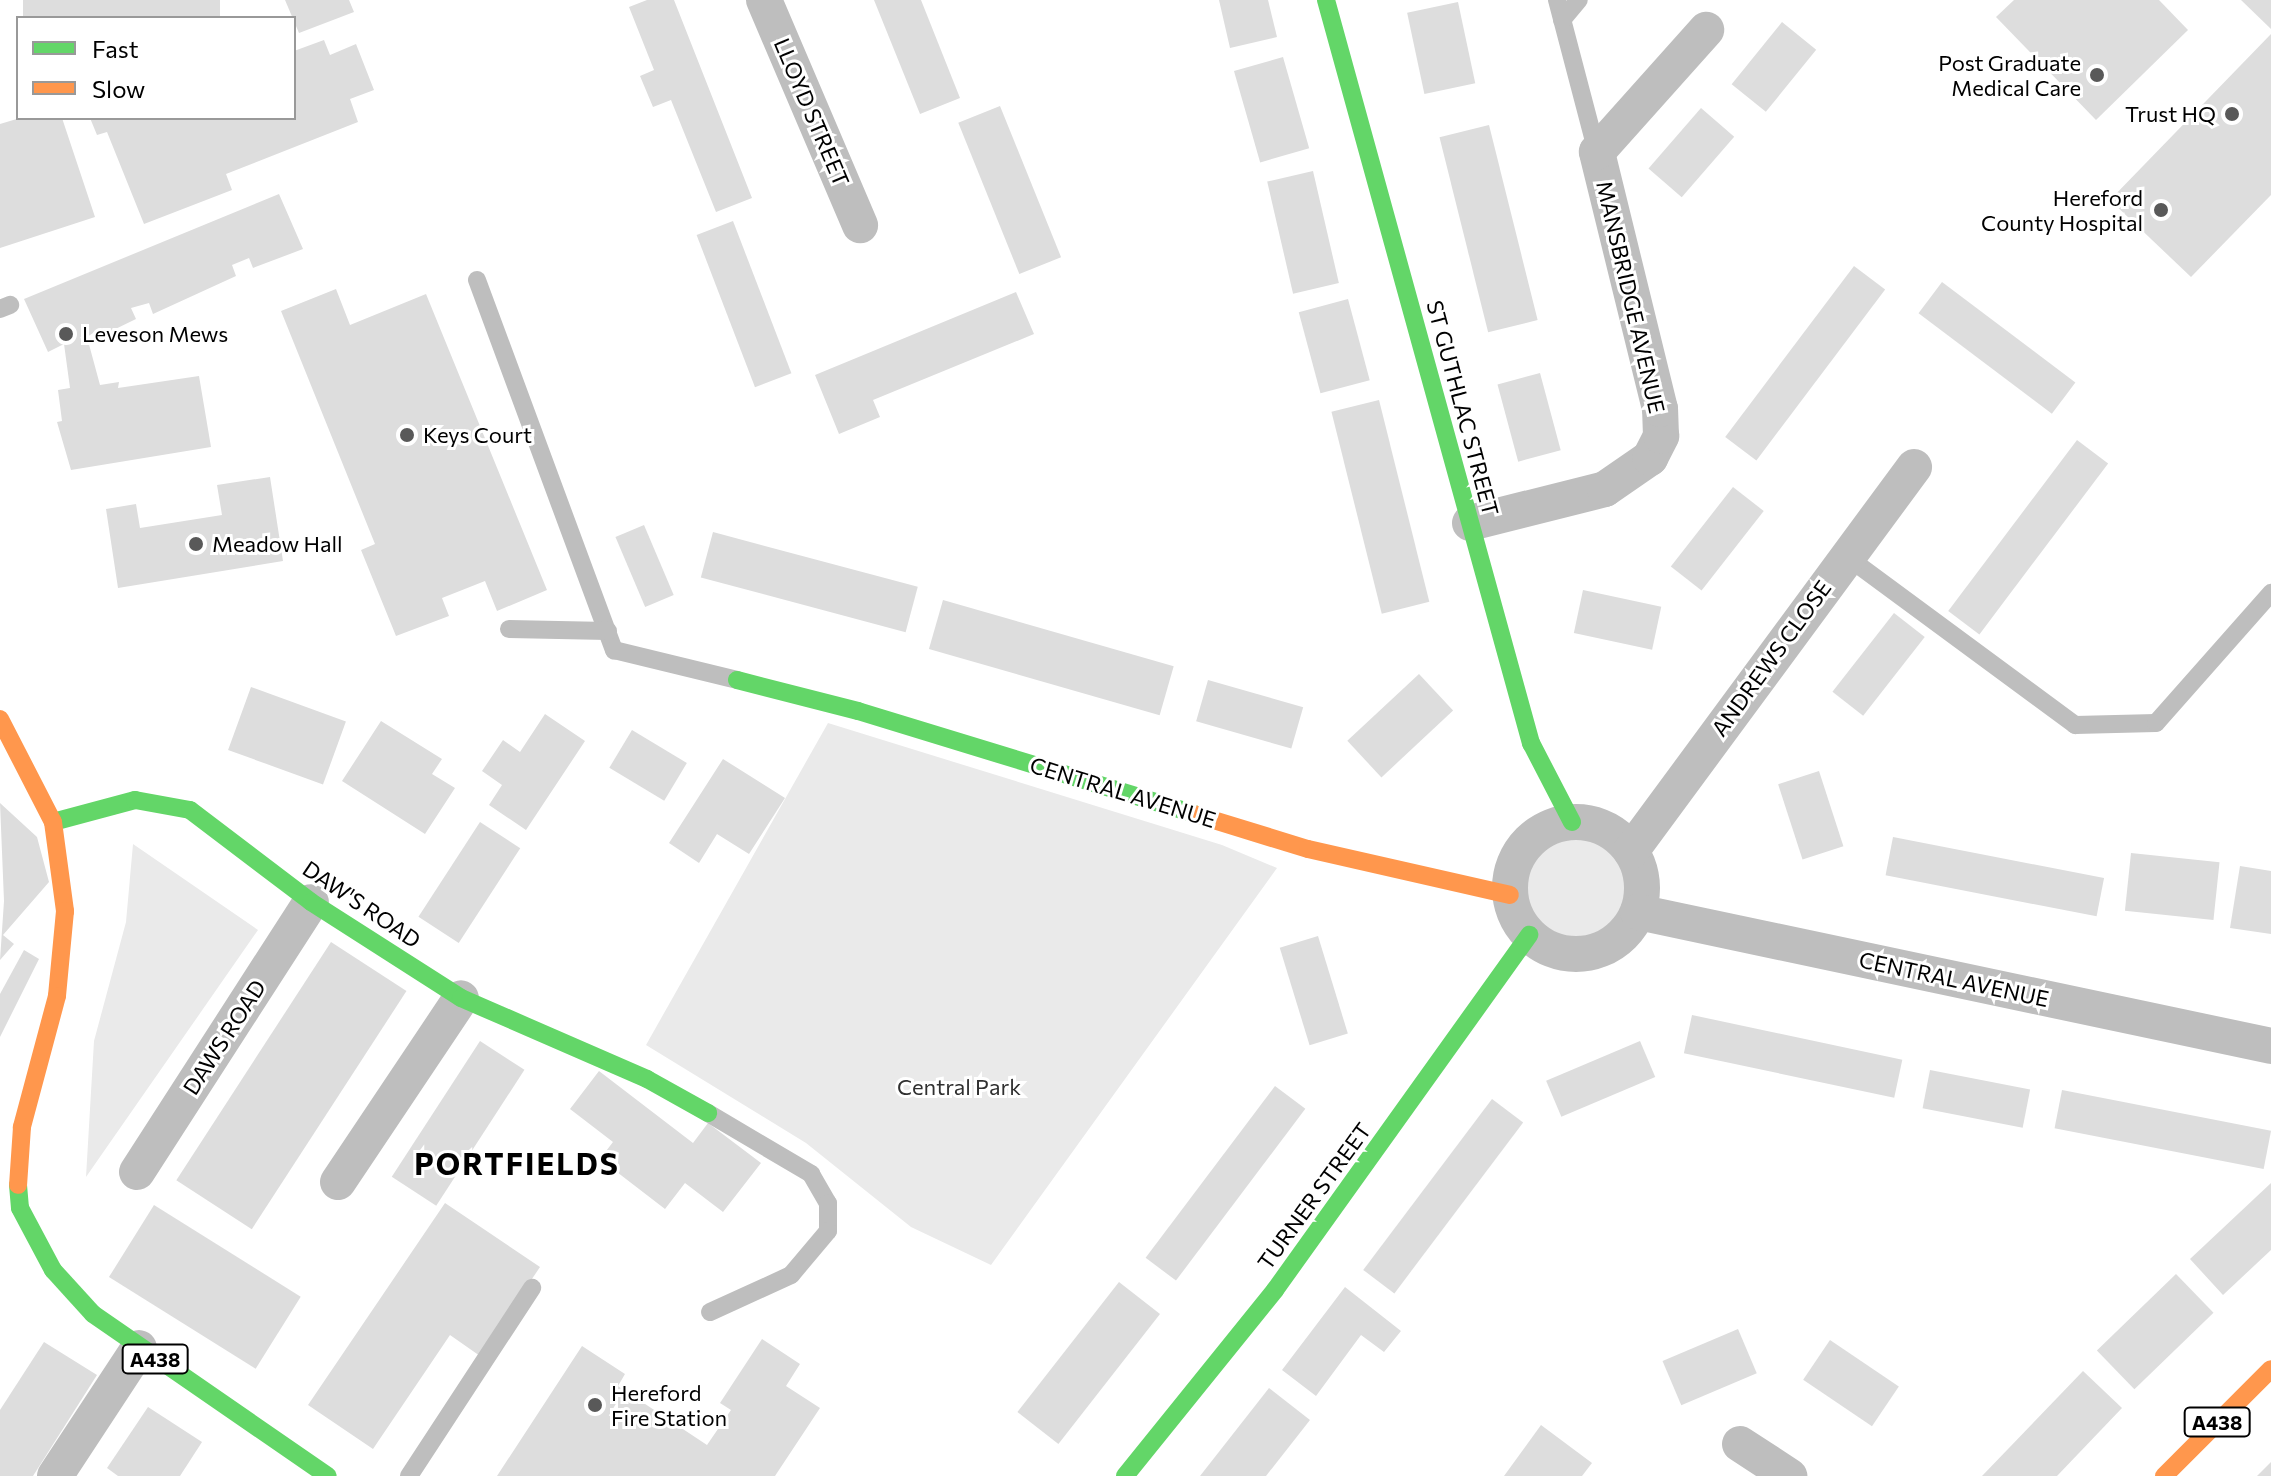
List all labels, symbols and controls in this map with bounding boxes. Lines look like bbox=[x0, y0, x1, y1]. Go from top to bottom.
legend bbox=[16, 16, 296, 120]
text: Fast bbox=[92, 34, 139, 63]
street label: LLOYD STREET bbox=[769, 34, 855, 190]
place label: Post Graduate Medical Care bbox=[1938, 49, 2081, 100]
marker: Post Graduate Medical Care bbox=[2088, 66, 2106, 84]
text: Slow bbox=[92, 74, 145, 103]
place label: Trust HQ bbox=[2125, 101, 2216, 127]
marker: Trust HQ bbox=[2223, 105, 2241, 123]
street label: MANSBRIDGE AVENUE bbox=[1591, 178, 1671, 416]
place label: Hereford County Hospital bbox=[1981, 184, 2143, 236]
marker: Hereford County Hospital bbox=[2150, 199, 2172, 221]
street label: ST GUTHLAC STREET bbox=[1422, 297, 1504, 519]
place label: Leveson Mews bbox=[82, 321, 228, 347]
marker: Leveson Mews bbox=[57, 325, 75, 343]
place label: Keys Court bbox=[423, 422, 532, 448]
marker: Keys Court bbox=[398, 426, 416, 444]
place label: Meadow Hall bbox=[212, 531, 343, 557]
marker: Meadow Hall bbox=[187, 535, 205, 553]
street label: ANDREWS CLOSE bbox=[1706, 575, 1836, 741]
street label: CENTRAL AVENUE bbox=[1027, 751, 1219, 833]
street label: DAW'S ROAD bbox=[298, 855, 426, 953]
street label: CENTRAL AVENUE bbox=[1857, 946, 2051, 1012]
street label: DAWS ROAD bbox=[177, 975, 271, 1099]
park label: Central Park bbox=[897, 1074, 1021, 1100]
street label: TURNER STREET bbox=[1252, 1117, 1376, 1275]
district label: PORTFIELDS bbox=[414, 1145, 620, 1181]
road number: A438 bbox=[121, 1343, 189, 1375]
place label: Hereford Fire Station bbox=[611, 1379, 727, 1430]
marker: Hereford Fire Station bbox=[586, 1396, 604, 1414]
road number: A438 bbox=[2183, 1406, 2251, 1438]

